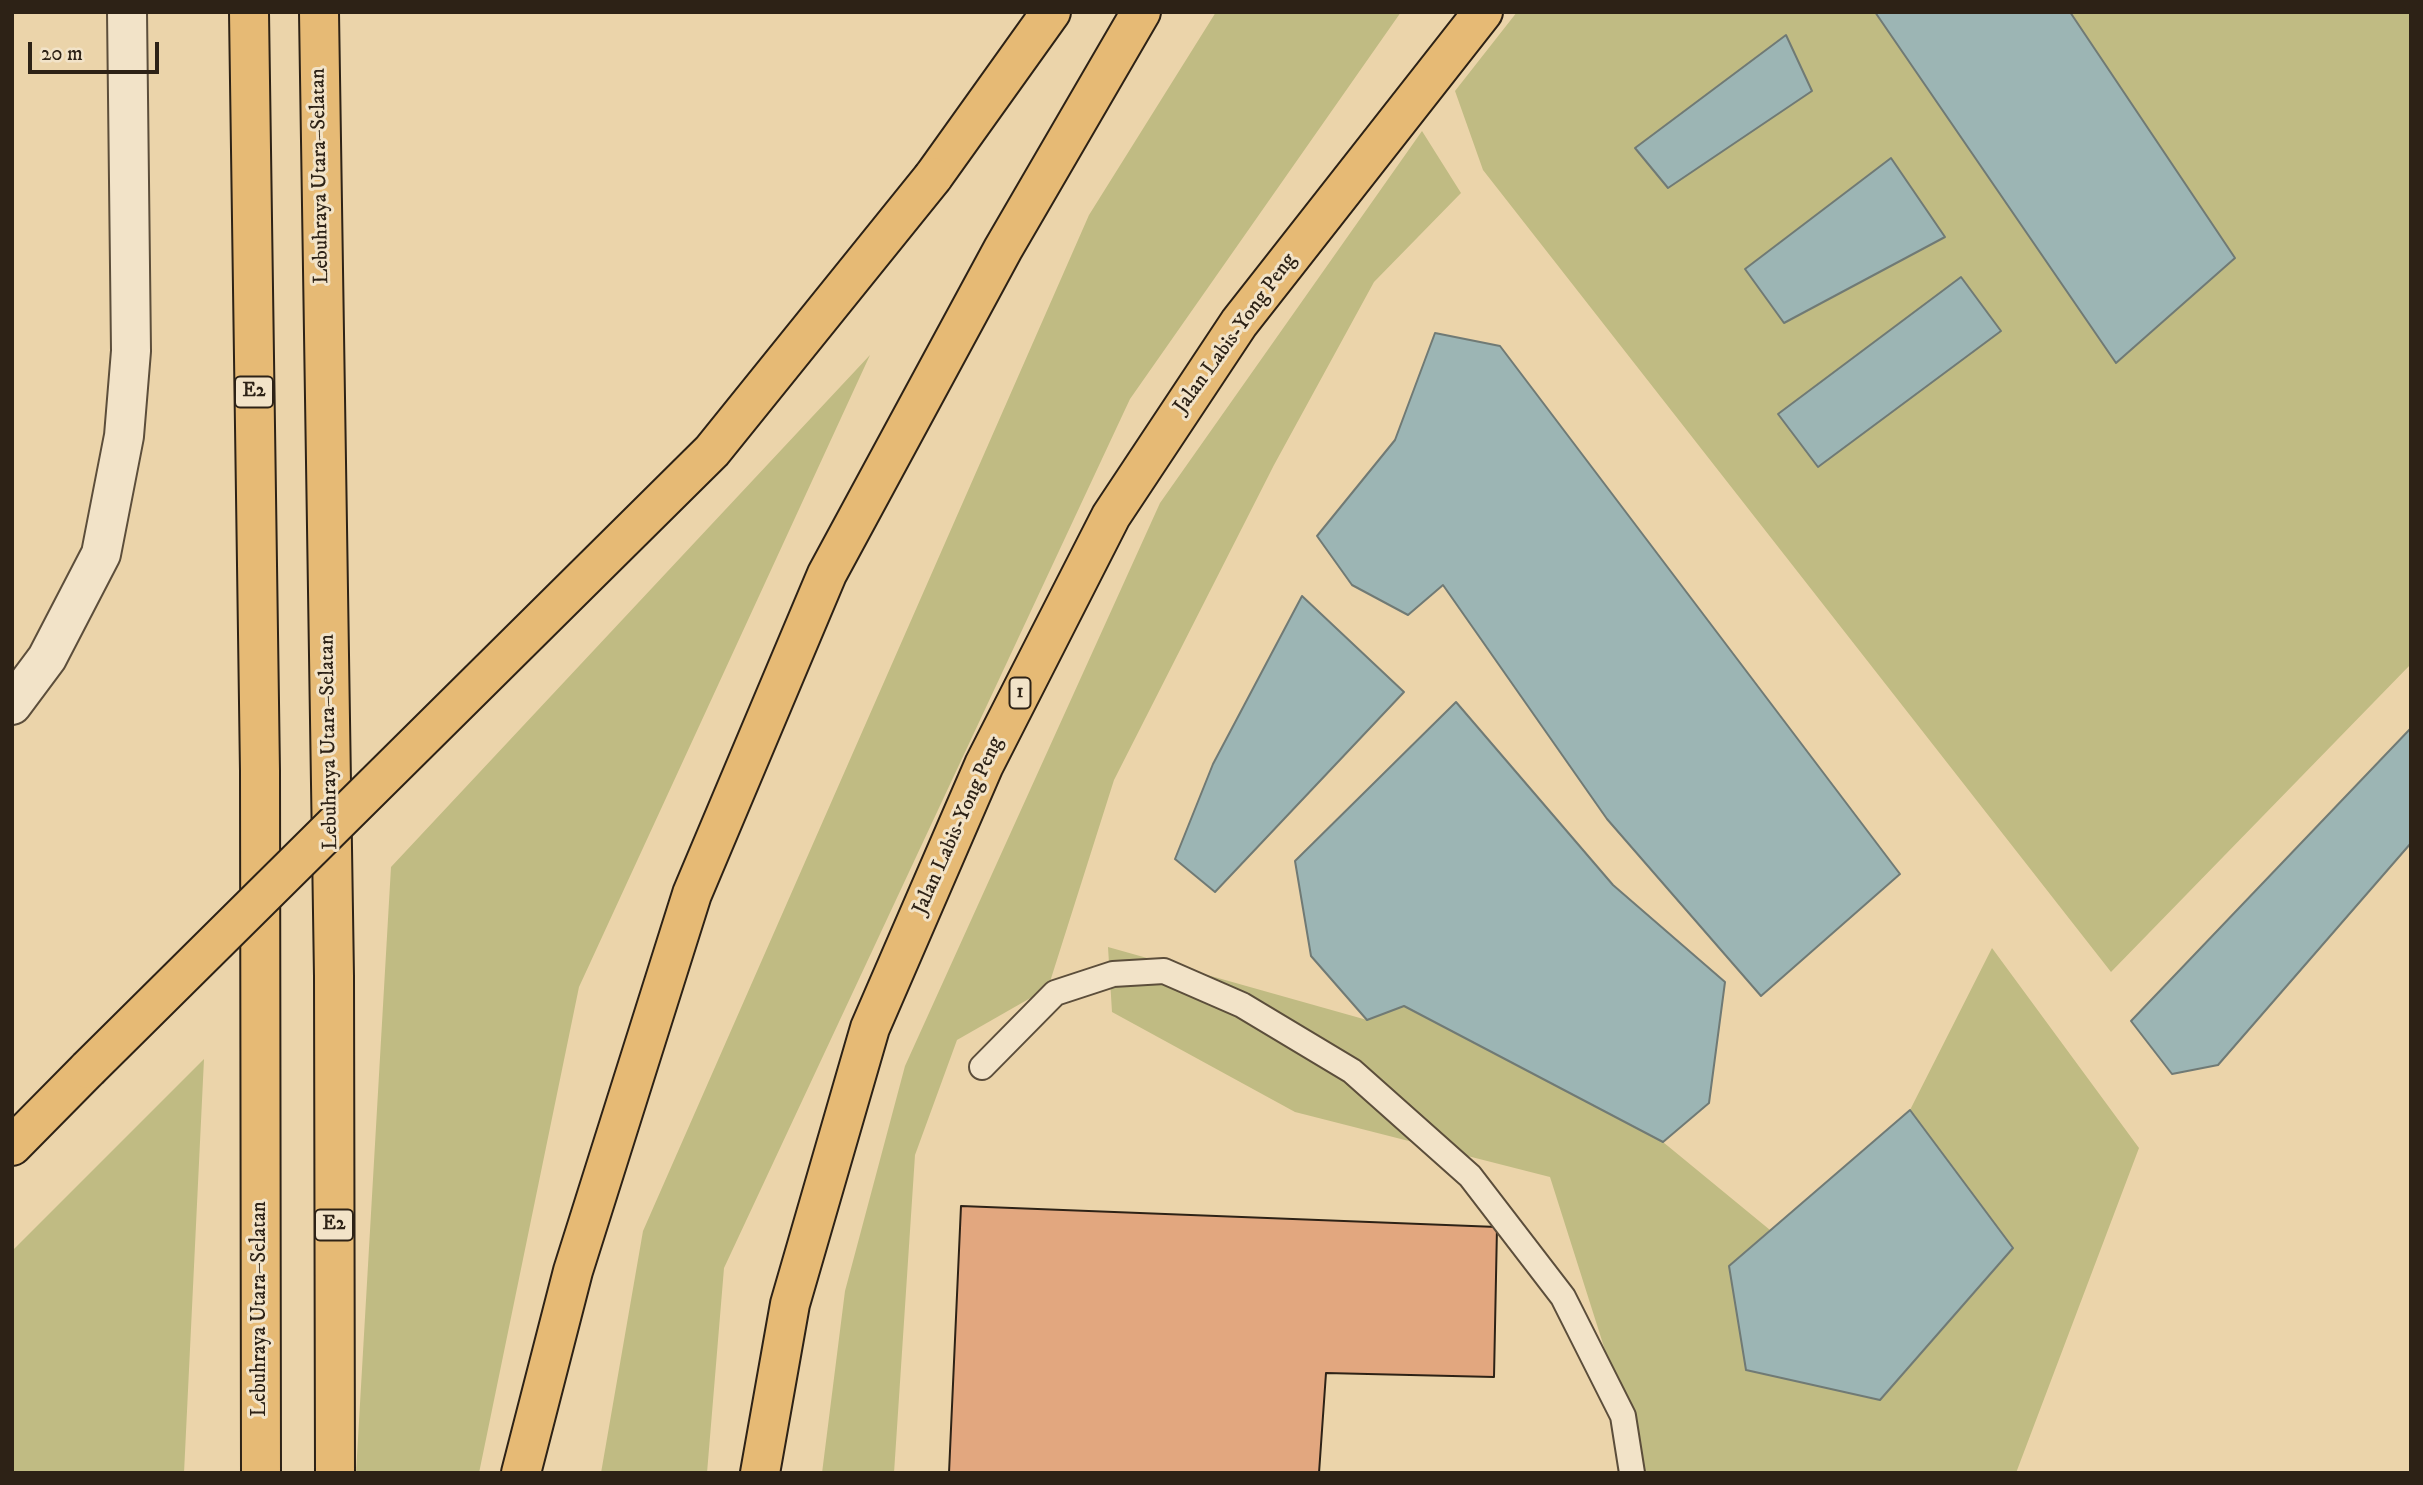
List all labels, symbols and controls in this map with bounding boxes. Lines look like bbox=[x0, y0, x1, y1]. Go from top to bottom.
scale bar bbox=[32, 28, 163, 72]
text: 20 m bbox=[41, 41, 83, 67]
street label: Lebuhraya Utara–Selatan bbox=[307, 68, 335, 284]
street label: Jalan Labis-Yong Peng bbox=[1169, 249, 1303, 419]
road number: E2 bbox=[235, 376, 273, 408]
street label: Lebuhraya Utara–Selatan bbox=[316, 634, 344, 850]
road number: 1 bbox=[1010, 678, 1030, 708]
street label: Jalan Labis-Yong Peng bbox=[908, 733, 1010, 919]
street label: Lebuhraya Utara–Selatan bbox=[248, 1201, 274, 1417]
road number: E2 bbox=[315, 1210, 353, 1240]

